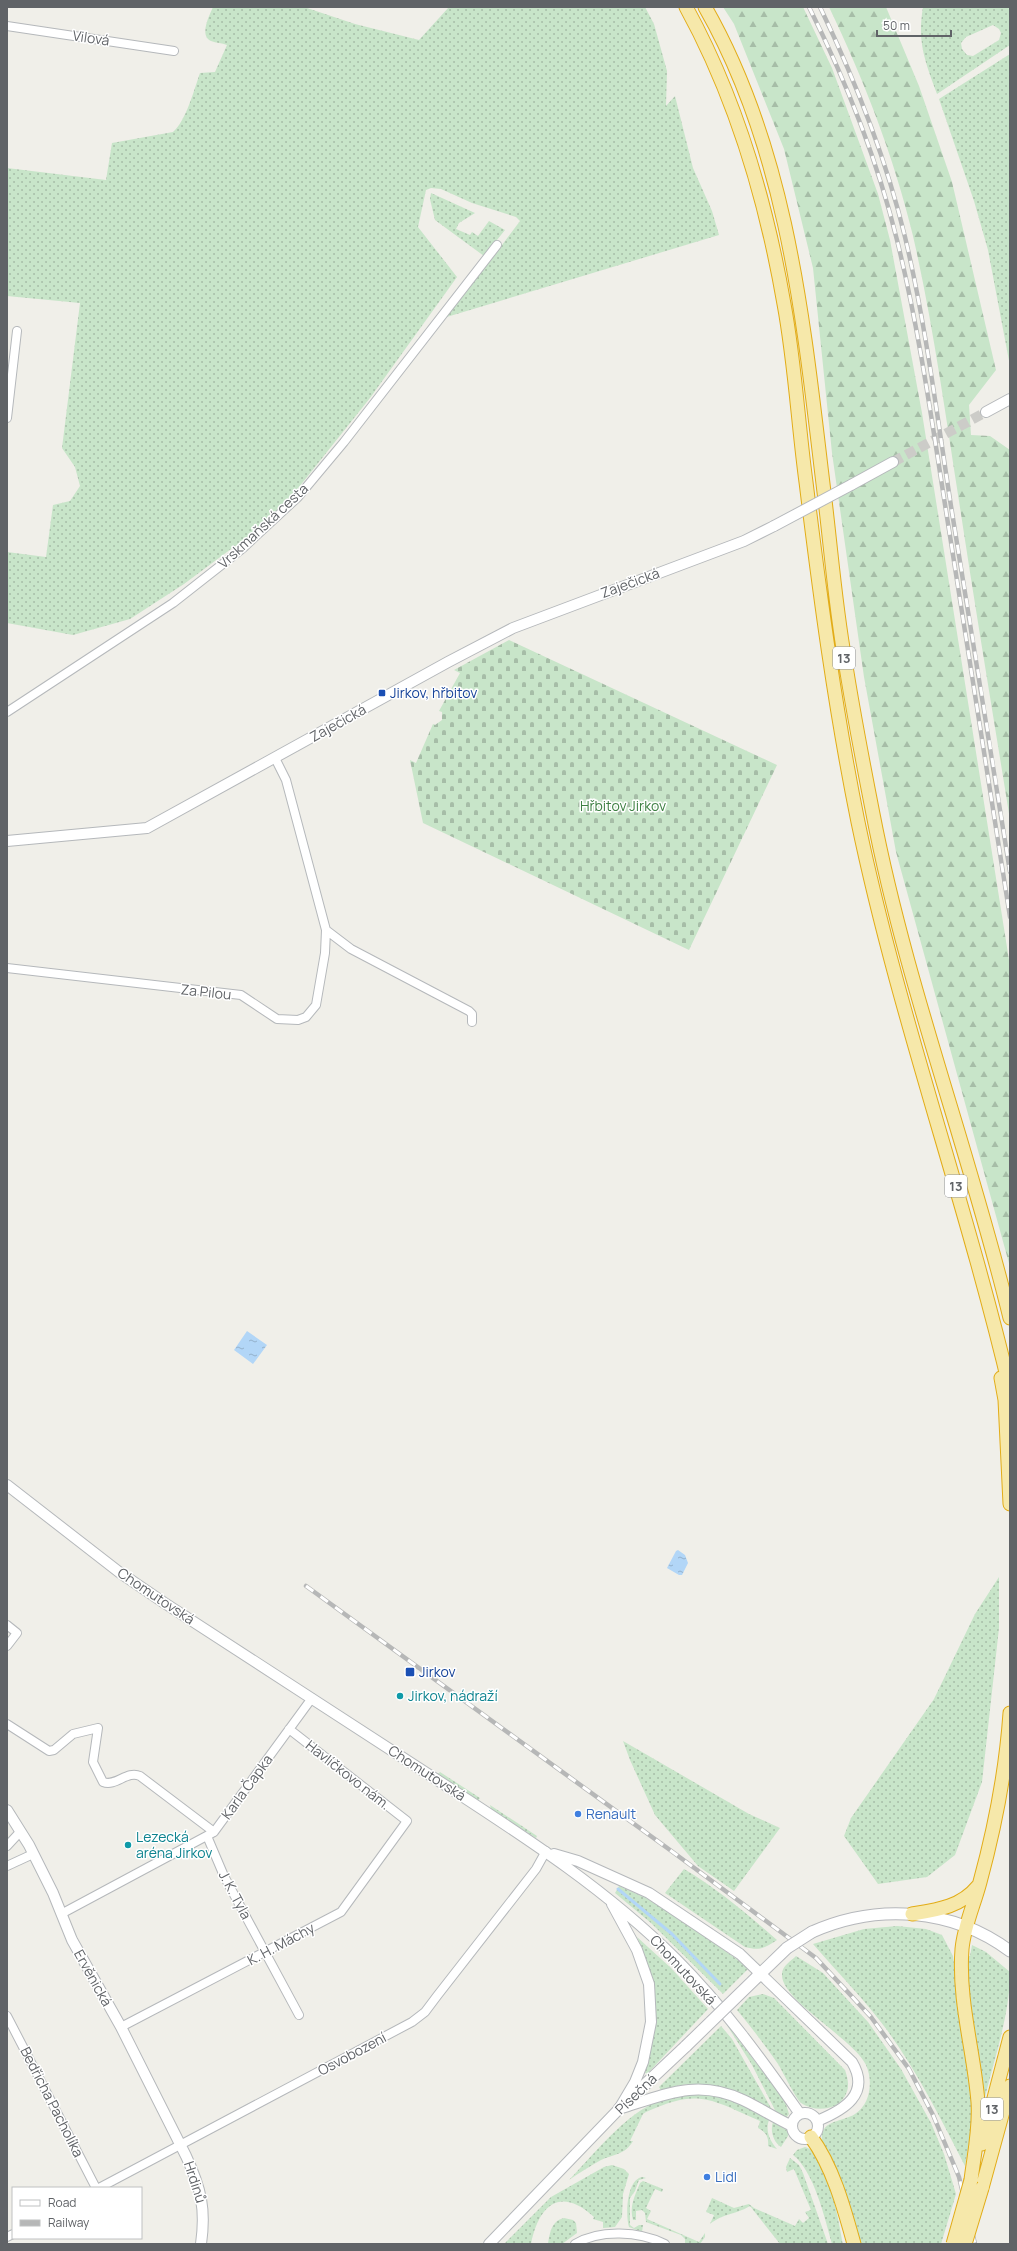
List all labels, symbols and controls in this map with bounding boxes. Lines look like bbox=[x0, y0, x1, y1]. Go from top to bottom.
scale bar bbox=[877, 12, 951, 38]
text: 50 m bbox=[883, 17, 910, 34]
street label: Vilová bbox=[71, 26, 111, 50]
street label: Vrskmaňská cesta bbox=[213, 479, 312, 572]
street label: Zaječická bbox=[598, 563, 662, 602]
road number: 13 bbox=[833, 647, 855, 669]
place label: Jirkov, hřbitov bbox=[390, 683, 477, 702]
marker: Jirkov, hřbitov bbox=[377, 688, 387, 698]
street label: Zaječická bbox=[306, 699, 369, 746]
park label: Hřbitov Jirkov bbox=[580, 796, 666, 815]
street label: Za Pilou bbox=[180, 979, 232, 1004]
road number: 13 bbox=[945, 1175, 967, 1197]
street label: Chomutovská bbox=[114, 1563, 199, 1628]
place label: Jirkov bbox=[419, 1662, 456, 1681]
marker: Jirkov bbox=[404, 1666, 416, 1678]
place label: Jirkov, nádraží bbox=[408, 1686, 498, 1705]
marker: Jirkov, nádraží bbox=[395, 1691, 405, 1701]
street label: Havlíčkovo nám. bbox=[302, 1735, 395, 1814]
street label: Chomutovská bbox=[385, 1740, 470, 1805]
street label: Karla Čapka bbox=[217, 1750, 277, 1823]
place label: Renault bbox=[586, 1804, 636, 1823]
marker: Renault bbox=[573, 1809, 583, 1819]
place label: Lezecká aréna Jirkov bbox=[136, 1827, 212, 1862]
marker: Lezecká aréna Jirkov bbox=[123, 1840, 133, 1850]
street label: J. K. Tyla bbox=[215, 1867, 256, 1922]
street label: K. H. Máchy bbox=[244, 1918, 318, 1969]
street label: Chomutovská bbox=[646, 1931, 721, 2009]
street label: Ervěnická bbox=[70, 1946, 117, 2010]
street label: Osvobození bbox=[314, 2028, 389, 2080]
street label: Bedřicha Pacholíka bbox=[16, 2043, 88, 2160]
street label: Písečná bbox=[611, 2069, 661, 2118]
road number: 13 bbox=[981, 2098, 1003, 2120]
street label: Hrdinů bbox=[180, 2159, 211, 2205]
place label: Lidl bbox=[715, 2167, 737, 2186]
marker: Lidl bbox=[702, 2172, 712, 2182]
legend bbox=[12, 2187, 142, 2239]
text: Road bbox=[48, 2194, 76, 2211]
text: Railway bbox=[48, 2214, 90, 2231]

